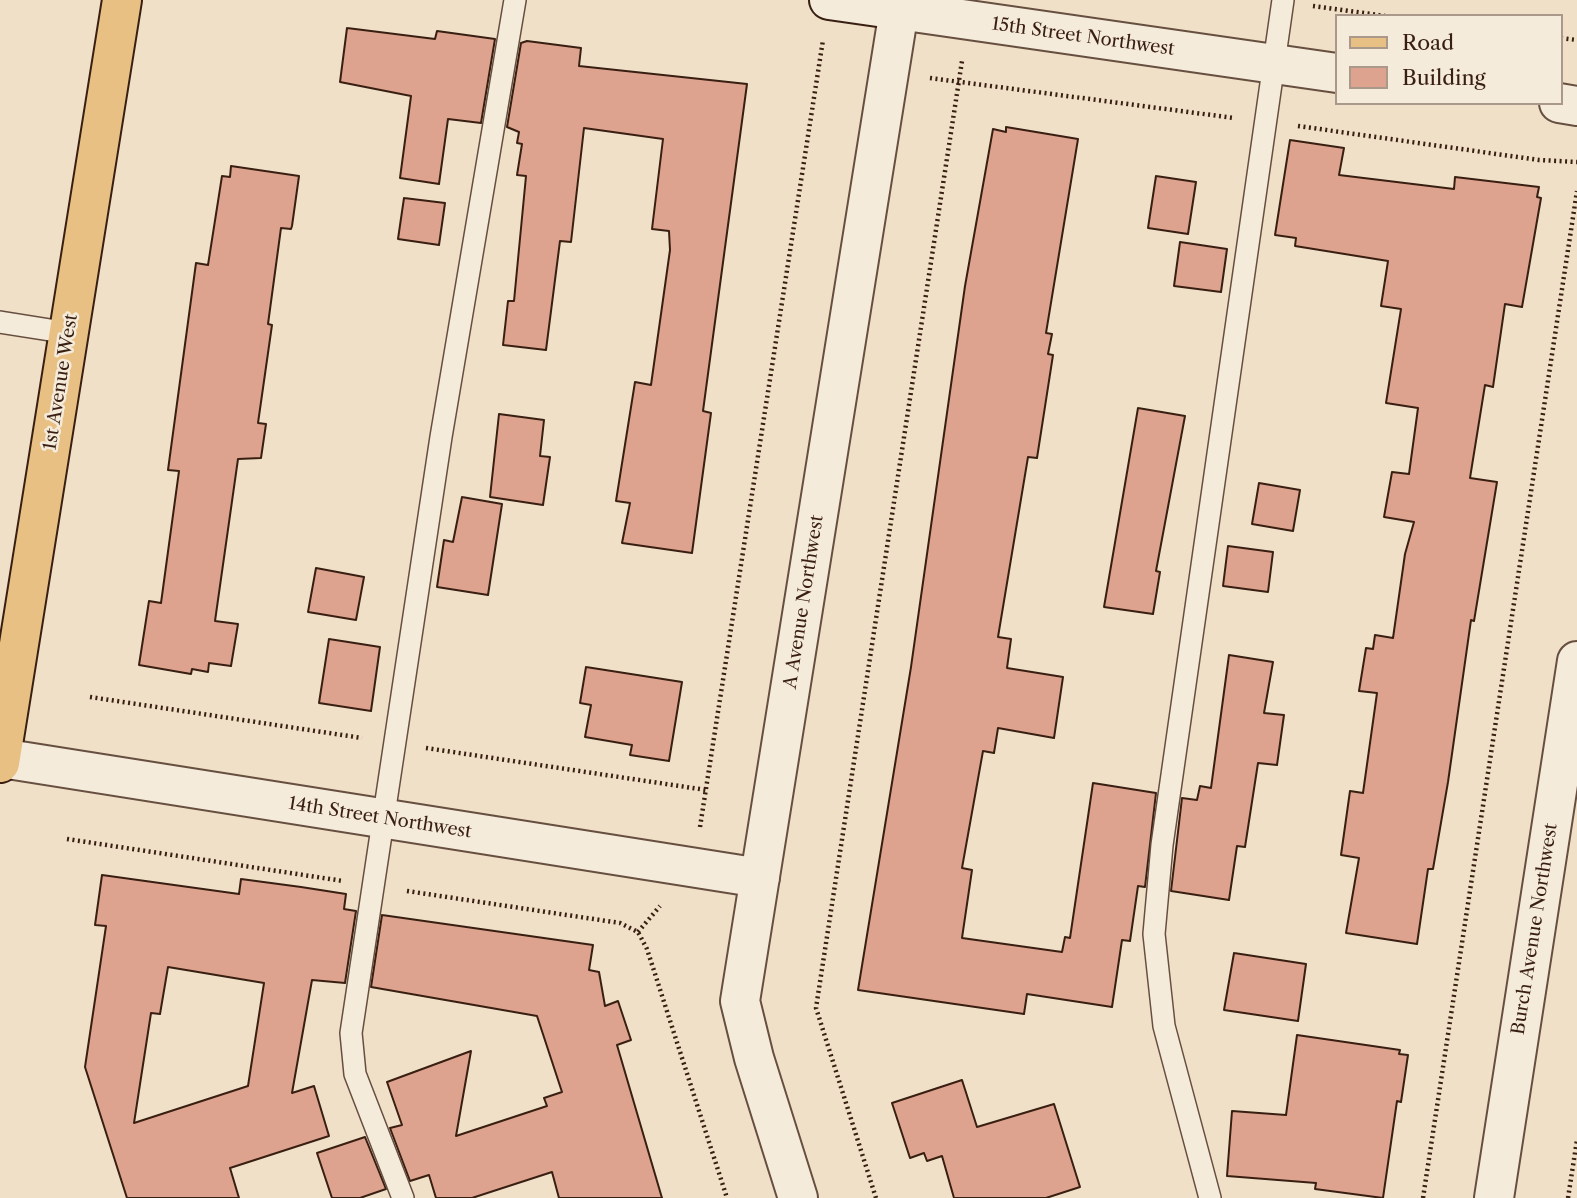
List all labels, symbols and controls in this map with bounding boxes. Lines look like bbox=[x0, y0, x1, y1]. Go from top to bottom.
street label: 15th Street Northwest bbox=[990, 13, 1176, 61]
legend bbox=[1336, 14, 1563, 105]
text: Road bbox=[1402, 30, 1454, 55]
text: Building bbox=[1402, 65, 1486, 90]
street label: 1st Avenue West bbox=[40, 312, 82, 452]
street label: A Avenue Northwest bbox=[780, 514, 828, 690]
street label: 14th Street Northwest bbox=[287, 793, 473, 843]
street label: Burch Avenue Northwest bbox=[1508, 822, 1562, 1036]

